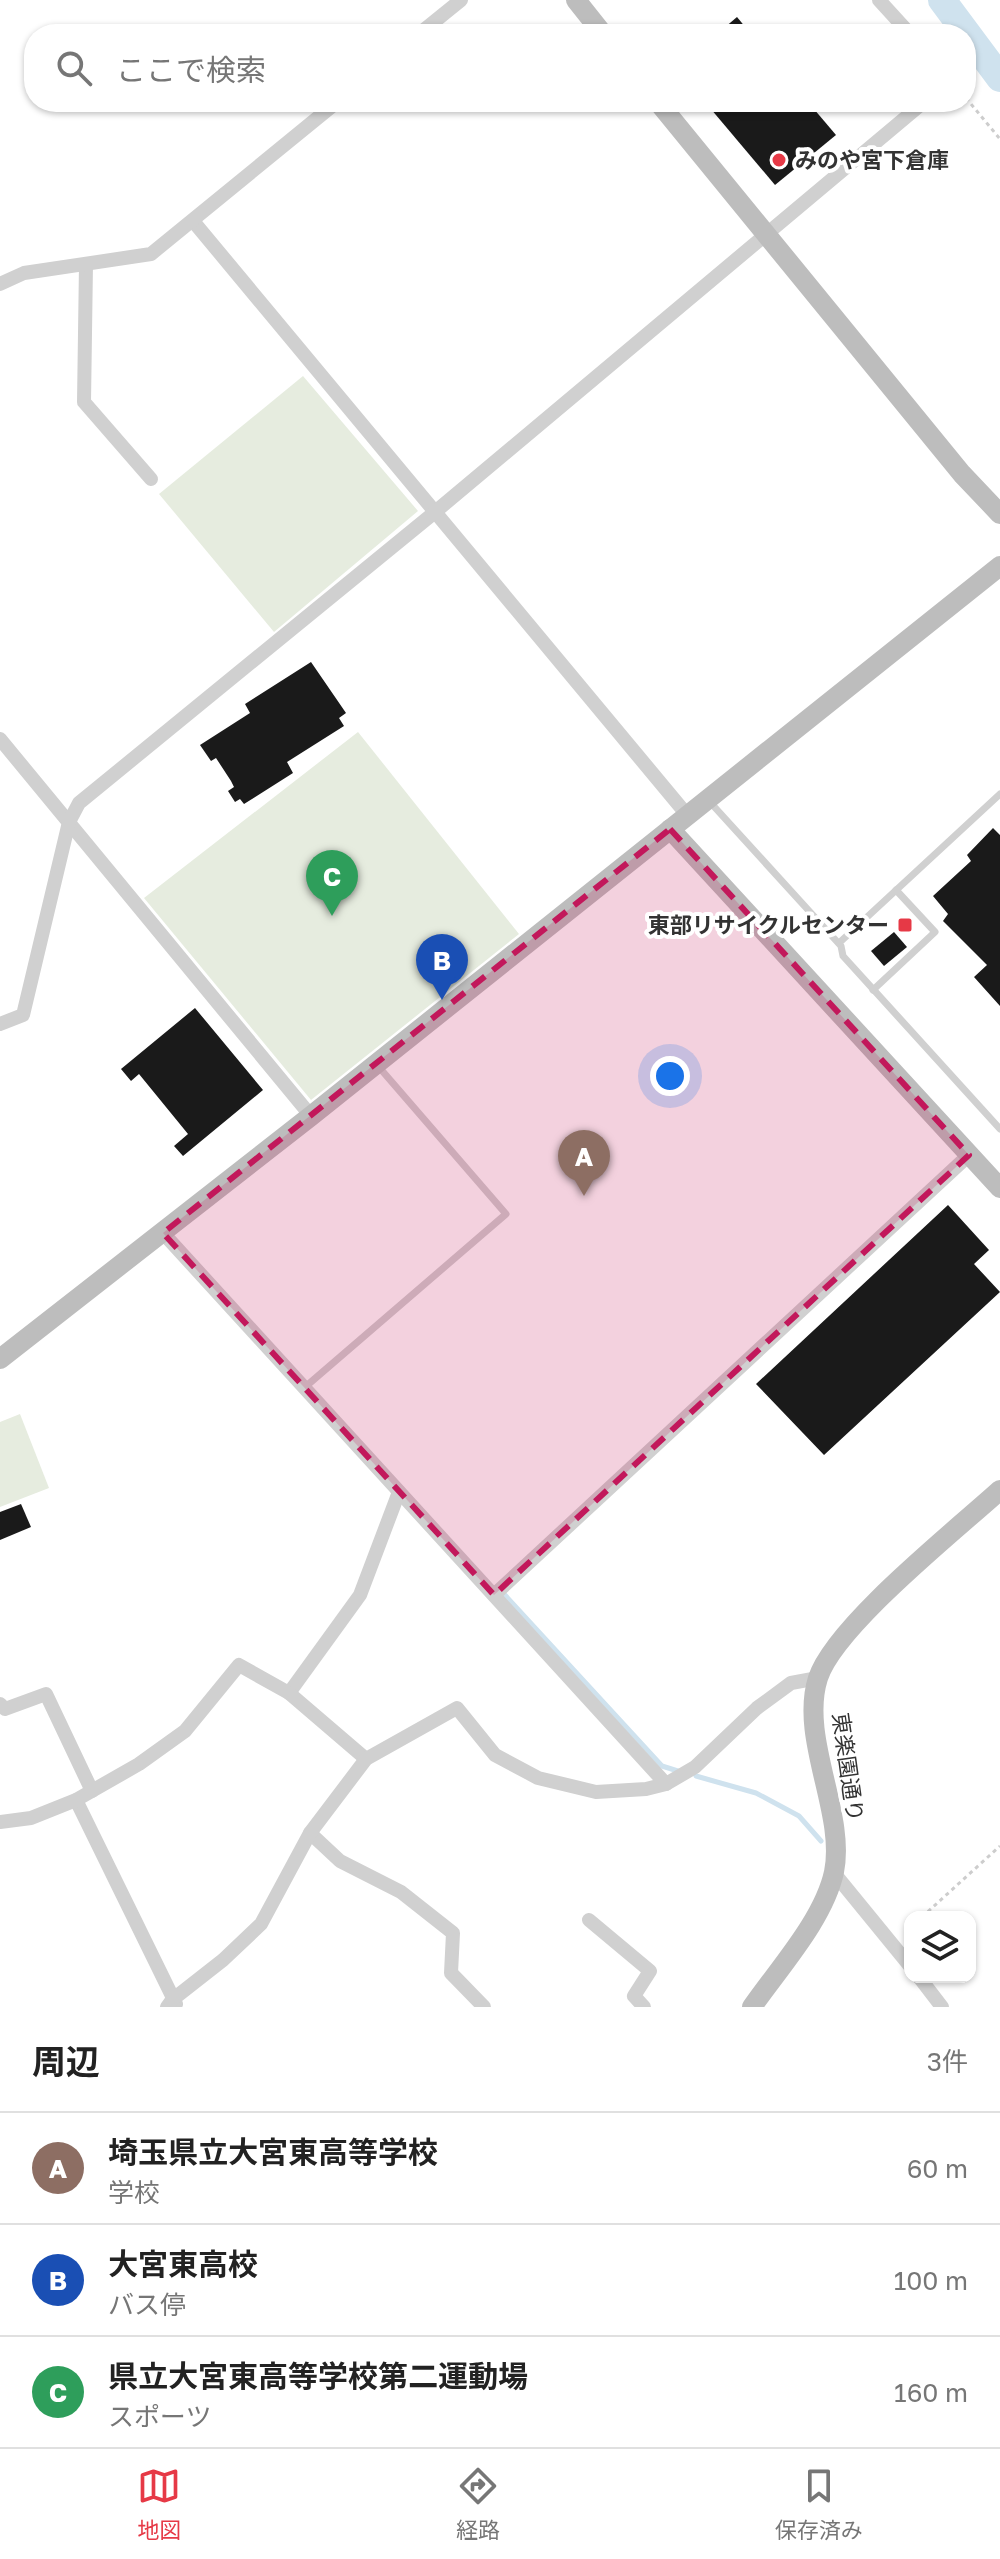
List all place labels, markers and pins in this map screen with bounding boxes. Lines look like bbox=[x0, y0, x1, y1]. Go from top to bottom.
place label: みのや宮下倉庫 bbox=[795, 146, 949, 173]
marker: みのや宮下倉庫 bbox=[770, 151, 788, 169]
pin: C bbox=[306, 850, 358, 916]
place label: 東部リサイクルセンター bbox=[648, 911, 889, 938]
marker: 東部リサイクルセンター bbox=[896, 916, 914, 934]
pin: B bbox=[416, 934, 468, 1000]
pin: A bbox=[558, 1130, 610, 1196]

